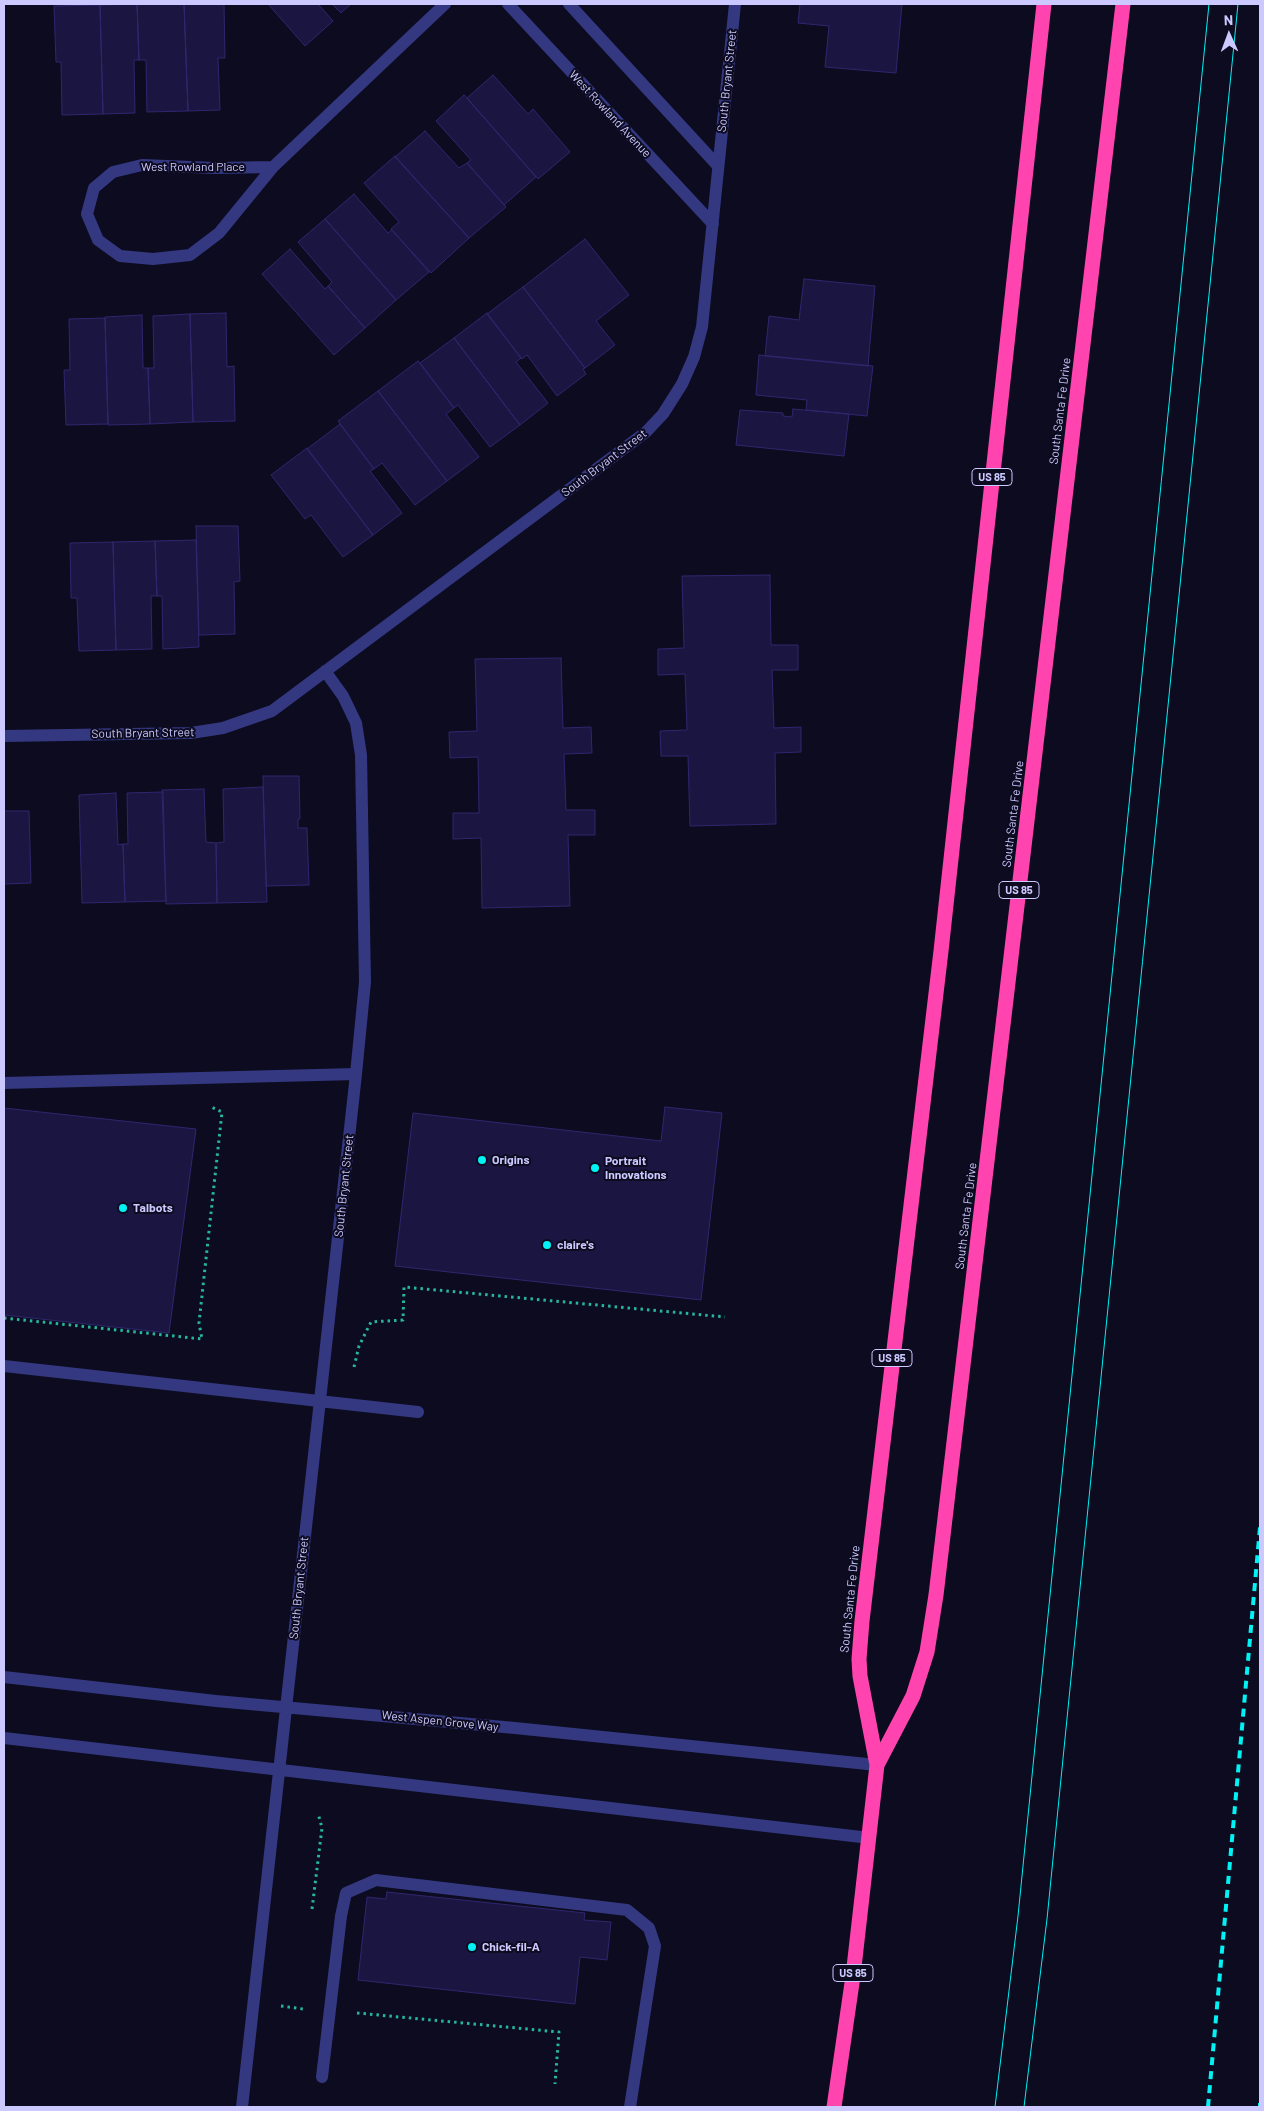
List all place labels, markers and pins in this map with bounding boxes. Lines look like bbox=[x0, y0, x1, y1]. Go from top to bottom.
place label: Origins bbox=[492, 1153, 529, 1167]
marker: Origins bbox=[476, 1154, 488, 1166]
place label: Portrait Innovations bbox=[605, 1154, 667, 1182]
marker: Portrait Innovations bbox=[589, 1162, 601, 1174]
place label: Talbots bbox=[133, 1201, 173, 1215]
marker: Talbots bbox=[117, 1202, 129, 1214]
place label: claire's bbox=[557, 1238, 594, 1252]
marker: claire's bbox=[541, 1239, 553, 1251]
place label: Chick-fil-A bbox=[482, 1940, 540, 1954]
marker: Chick-fil-A bbox=[466, 1941, 478, 1953]

